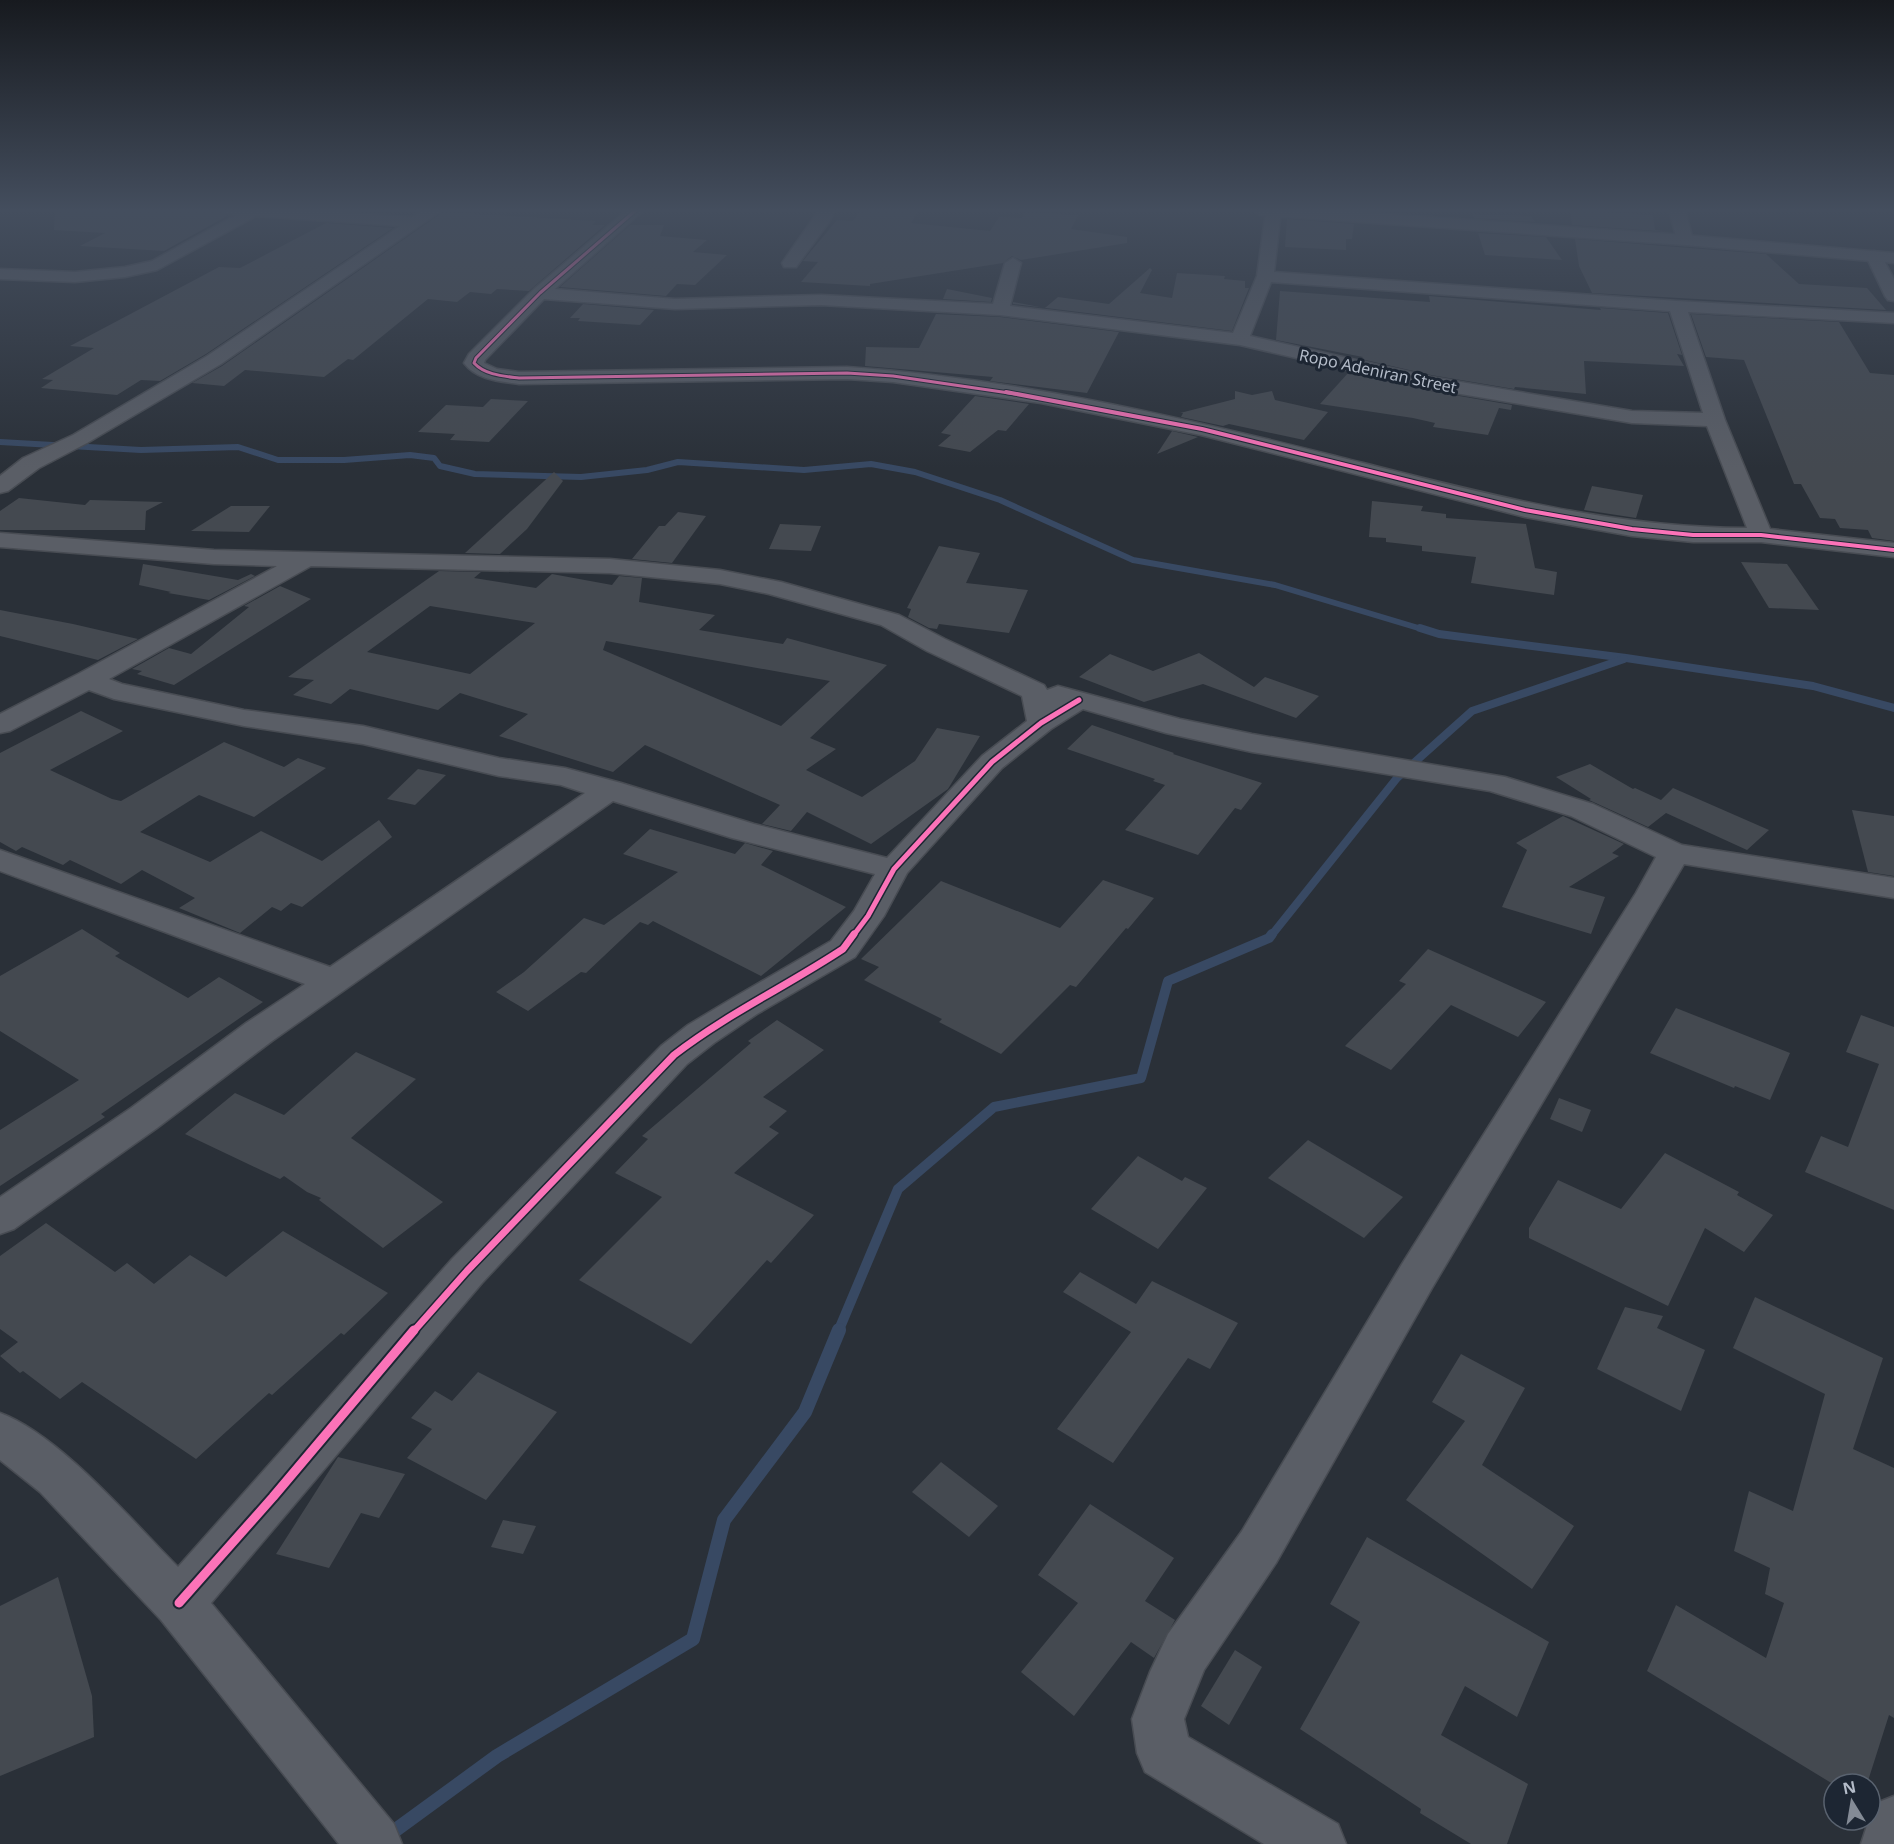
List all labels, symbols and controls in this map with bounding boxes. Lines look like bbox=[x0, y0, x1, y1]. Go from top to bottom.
street label: Ropo Adeniran Street bbox=[1297, 344, 1459, 398]
north arrow bbox=[1822, 1772, 1882, 1832]
text: N bbox=[1841, 1775, 1858, 1799]

